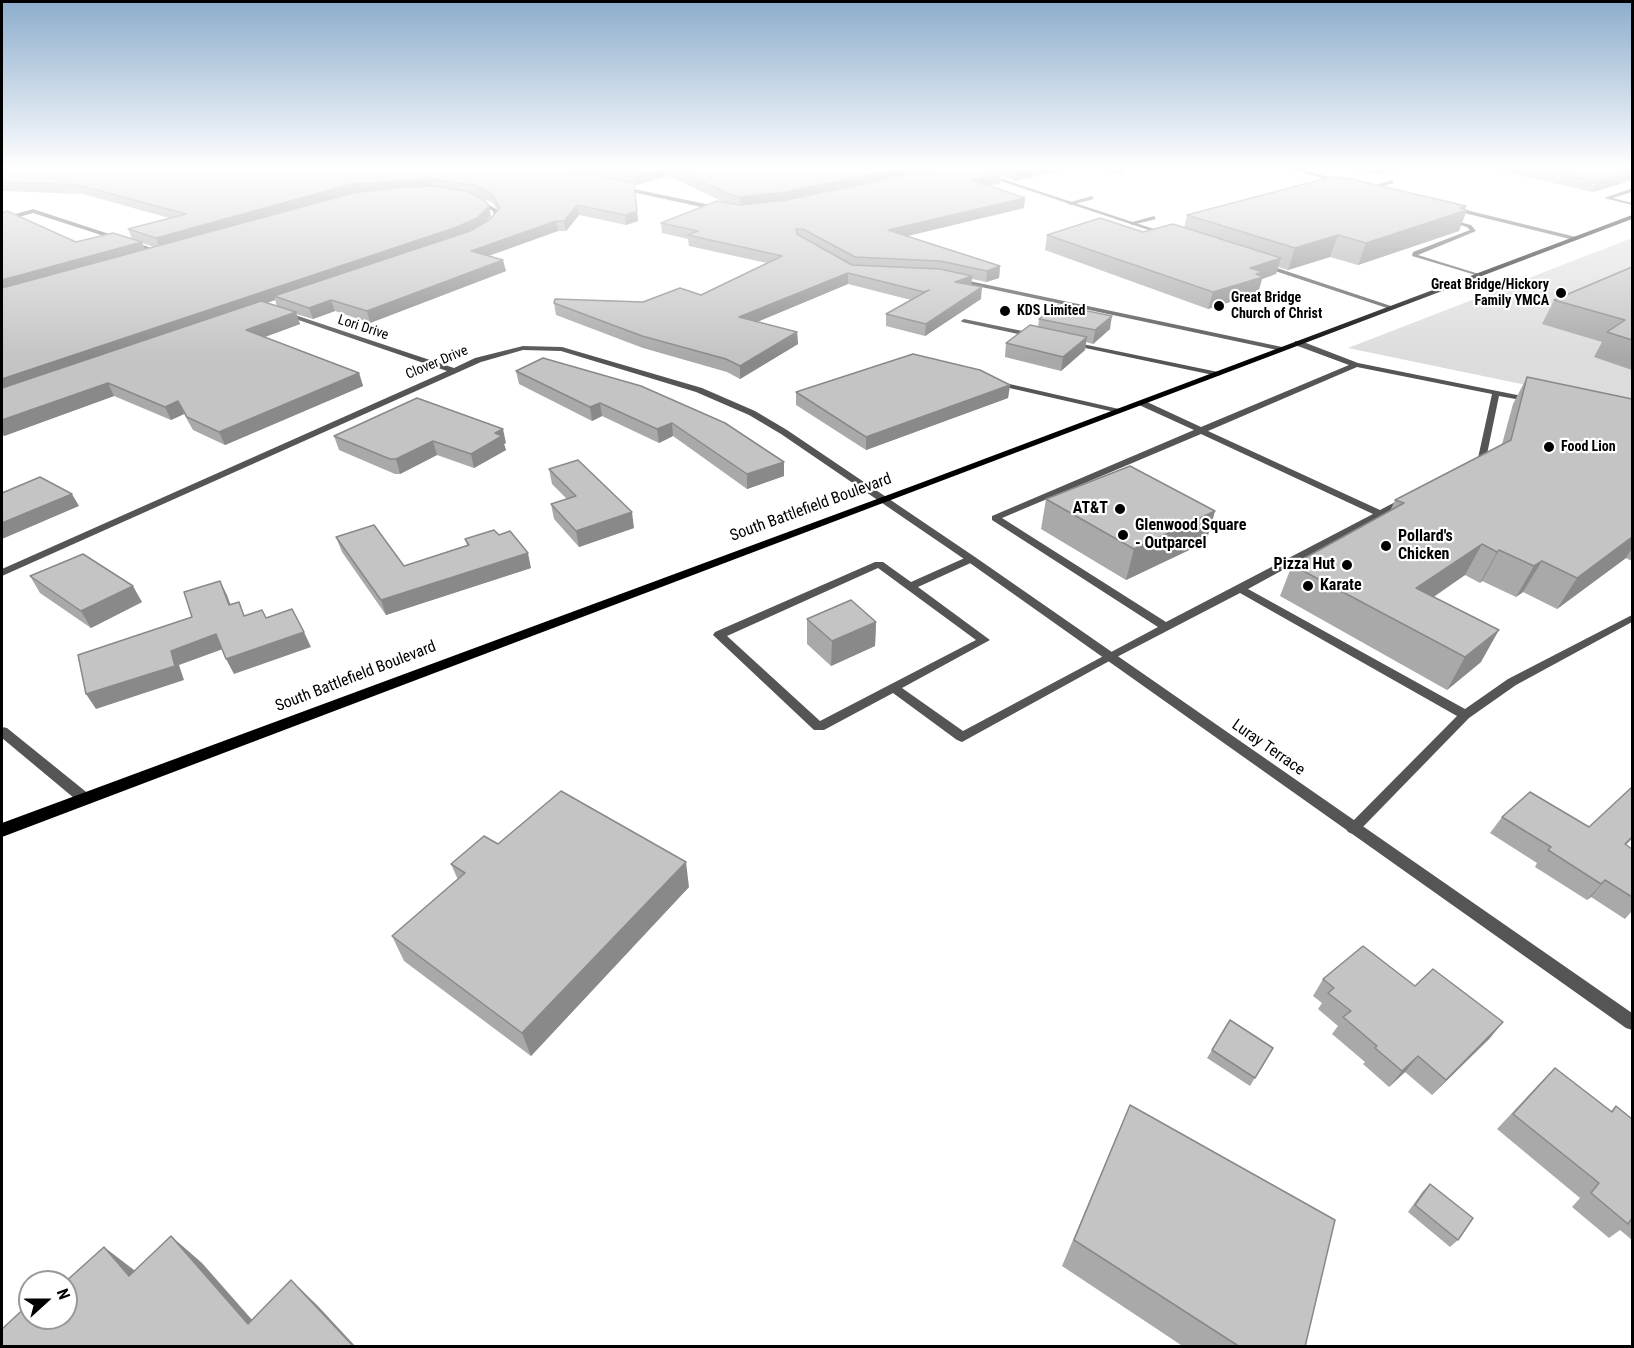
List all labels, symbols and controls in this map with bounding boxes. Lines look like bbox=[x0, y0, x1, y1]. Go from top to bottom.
place label: Great Bridge/Hickory Family YMCA bbox=[1431, 277, 1549, 310]
marker: Great Bridge/Hickory Family YMCA bbox=[1554, 286, 1568, 300]
place label: Great Bridge Church of Christ bbox=[1231, 290, 1322, 322]
marker: Great Bridge Church of Christ bbox=[1212, 299, 1226, 313]
place label: KDS Limited bbox=[1017, 303, 1086, 319]
marker: KDS Limited bbox=[998, 304, 1012, 318]
street label: Lori Drive bbox=[336, 312, 390, 344]
street label: Clover Drive bbox=[403, 342, 471, 384]
place label: Food Lion bbox=[1561, 439, 1616, 455]
marker: Food Lion bbox=[1542, 440, 1556, 454]
street label: South Battlefield Boulevard bbox=[728, 470, 894, 546]
place label: AT&T bbox=[1073, 499, 1108, 519]
marker: AT&T bbox=[1113, 502, 1127, 516]
place label: Glenwood Square - Outparcel bbox=[1135, 516, 1246, 554]
place label: Pollard's Chicken bbox=[1398, 527, 1453, 565]
marker: Glenwood Square - Outparcel bbox=[1116, 528, 1130, 542]
marker: Pollard's Chicken bbox=[1379, 539, 1393, 553]
place label: Pizza Hut bbox=[1274, 555, 1335, 575]
marker: Pizza Hut bbox=[1340, 558, 1354, 572]
place label: Karate bbox=[1320, 576, 1362, 596]
marker: Karate bbox=[1301, 579, 1315, 593]
street label: South Battlefield Boulevard bbox=[273, 637, 439, 717]
street label: Luray Terrace bbox=[1228, 716, 1308, 780]
north arrow bbox=[18, 1270, 78, 1330]
text: N bbox=[53, 1286, 74, 1302]

